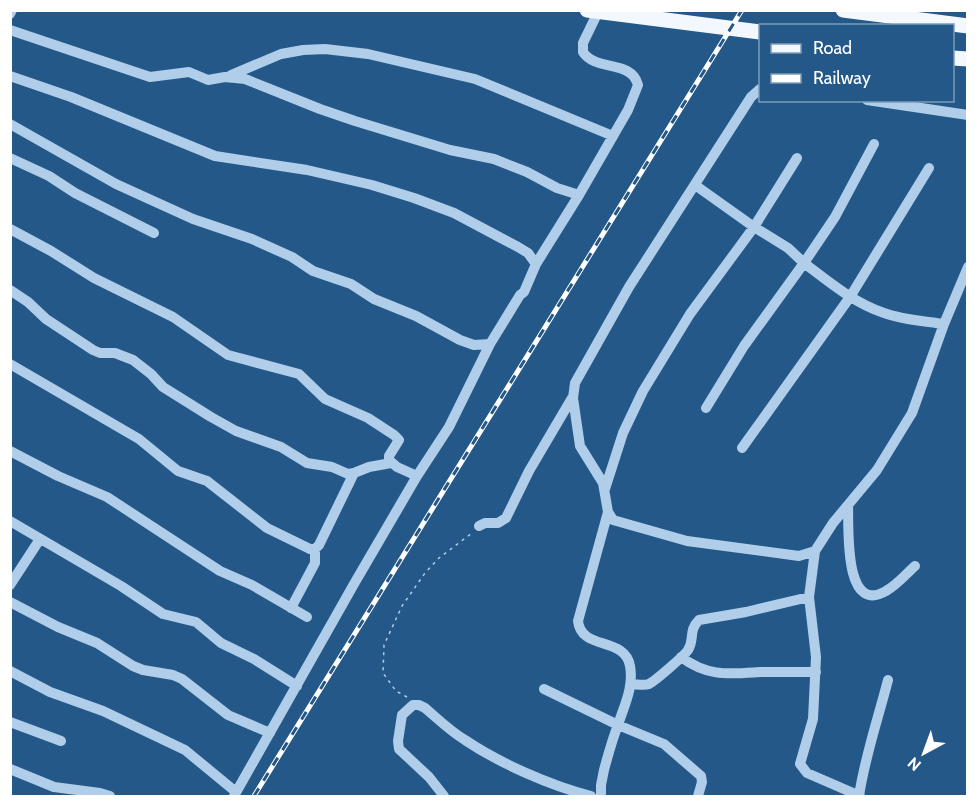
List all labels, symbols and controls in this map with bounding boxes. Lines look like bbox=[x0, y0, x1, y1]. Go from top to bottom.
legend bbox=[759, 24, 954, 102]
text: Road bbox=[813, 37, 852, 59]
text: Railway bbox=[813, 67, 871, 89]
north arrow bbox=[894, 723, 954, 783]
text: N bbox=[904, 753, 925, 775]

